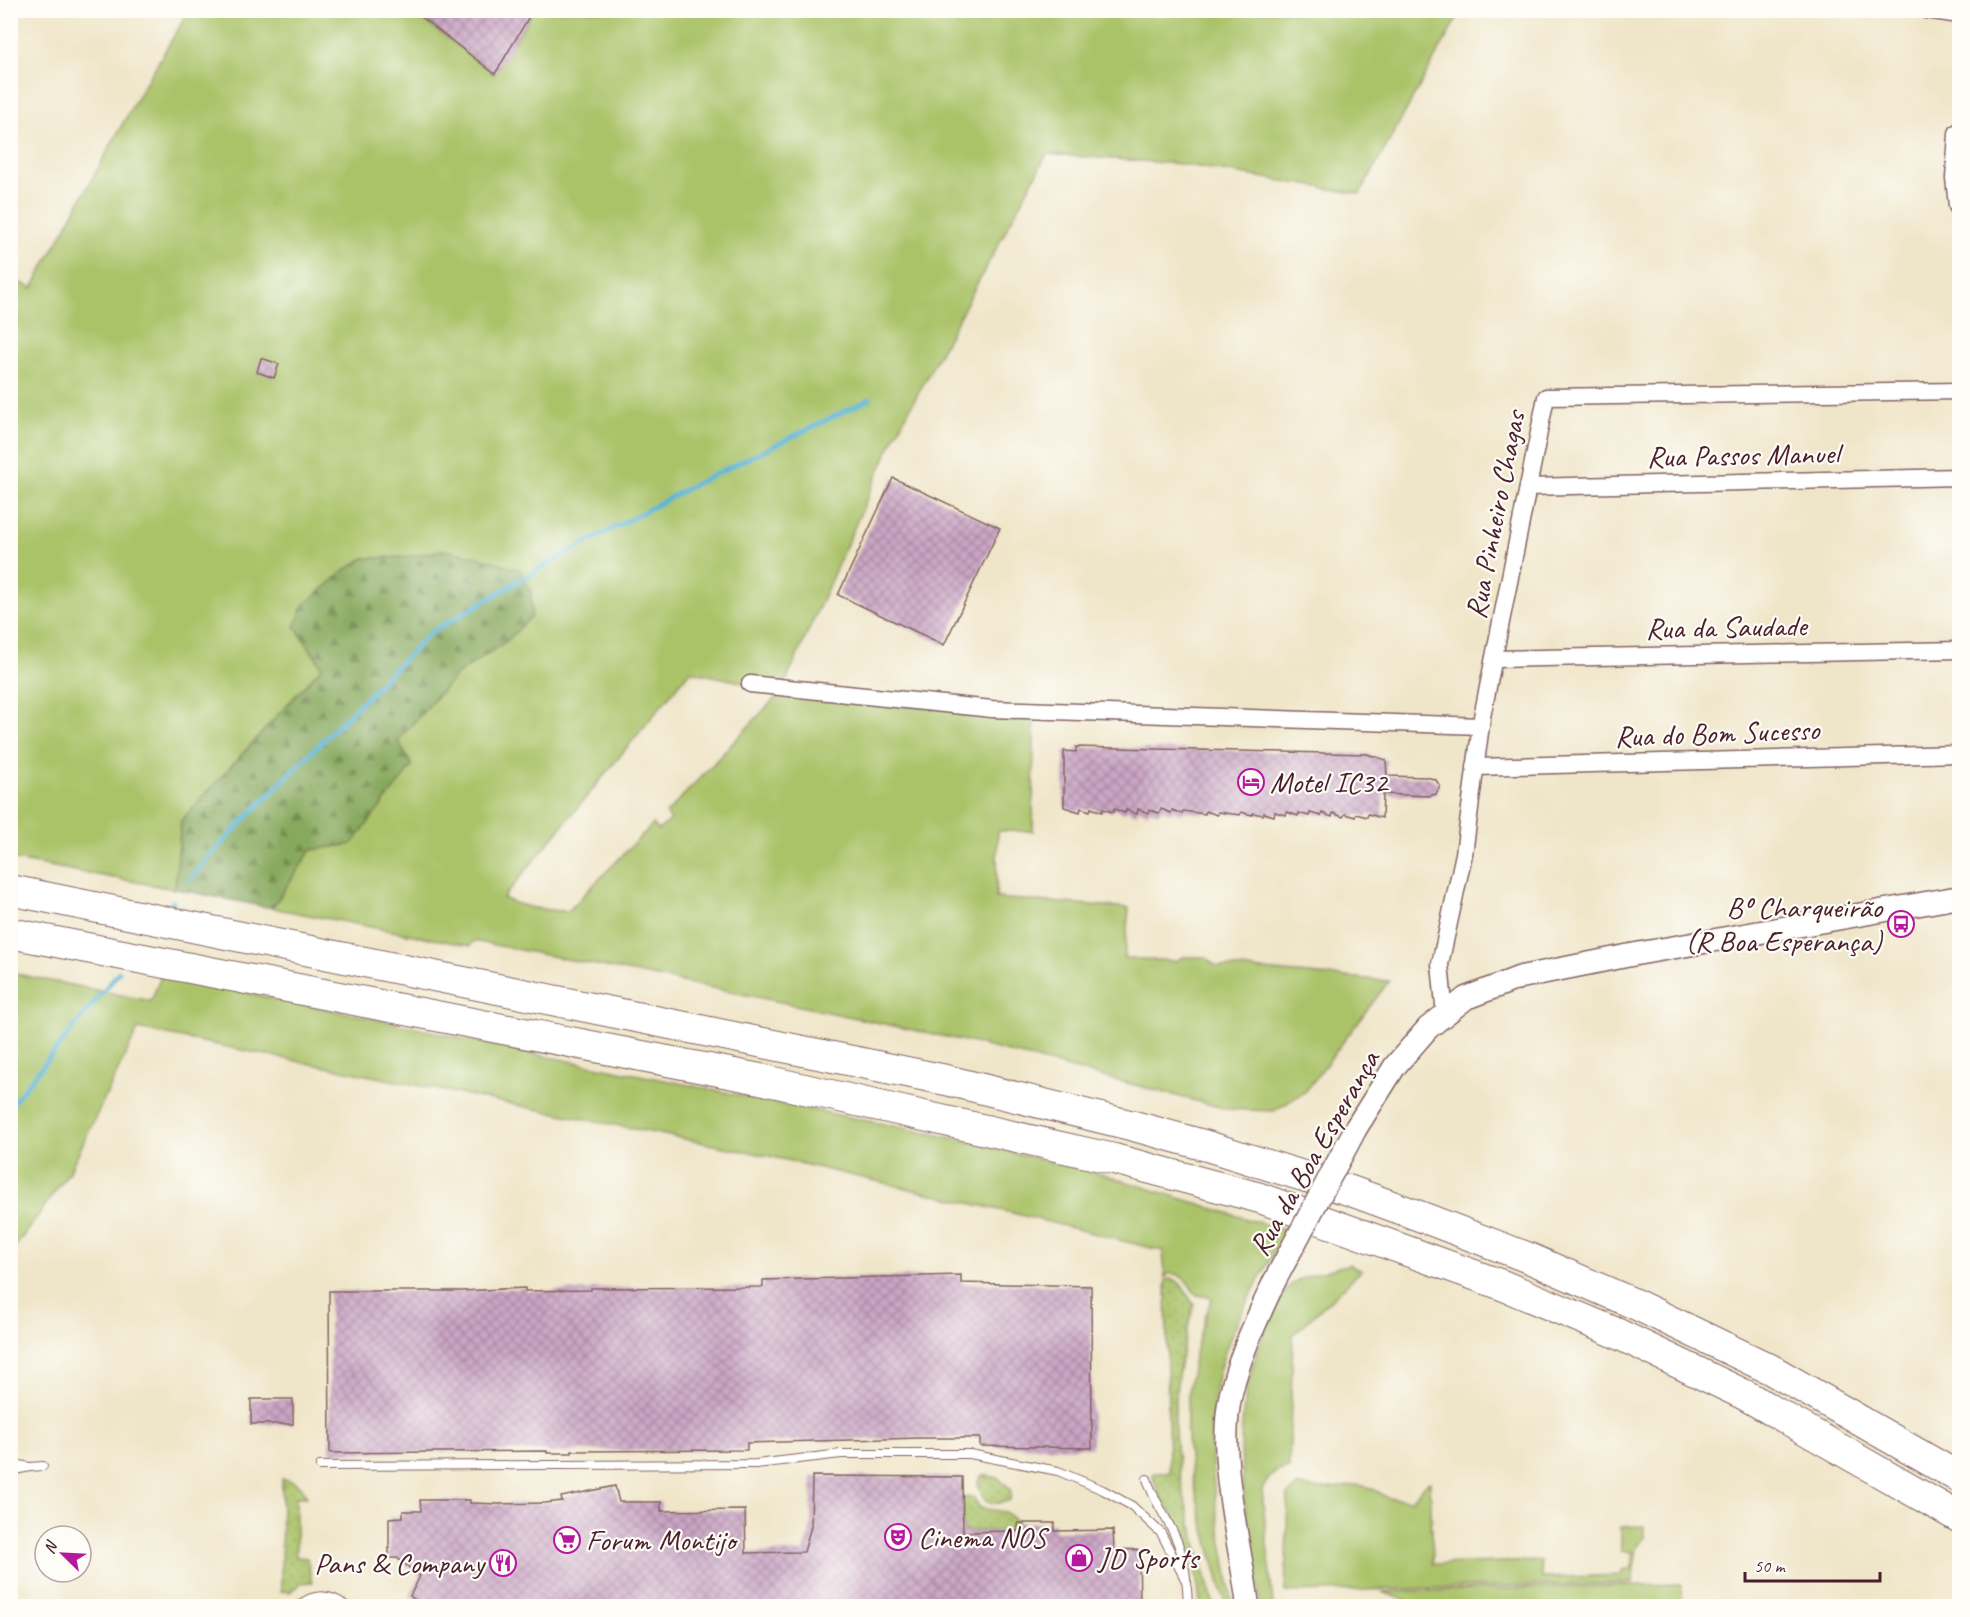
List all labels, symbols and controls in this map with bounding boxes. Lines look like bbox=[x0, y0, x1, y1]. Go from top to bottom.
street label: Rua Pinheiro Chagas bbox=[1456, 405, 1534, 622]
street label: Rua Passos Manuel bbox=[1647, 434, 1844, 476]
street label: Rua da Saudade bbox=[1645, 607, 1809, 647]
street label: Rua do Bom Sucesso bbox=[1614, 710, 1821, 756]
place label: Motel IC32 bbox=[1270, 763, 1390, 801]
hotel icon: Motel IC32 bbox=[1236, 767, 1266, 797]
place label: Bº Charqueirão (R Boa Esperança) bbox=[1685, 888, 1884, 960]
bus stop icon: Bº Charqueirão (R Boa Esperança) bbox=[1886, 909, 1916, 939]
street label: Rua da Boa Esperança bbox=[1240, 1042, 1389, 1262]
place label: Cinema NOS bbox=[918, 1518, 1049, 1556]
place label: Forum Montijo bbox=[586, 1521, 739, 1559]
theatre icon: Cinema NOS bbox=[883, 1522, 913, 1552]
north arrow bbox=[33, 1524, 93, 1584]
supermarket icon: Forum Montijo bbox=[552, 1525, 582, 1555]
text: N bbox=[39, 1537, 63, 1557]
place label: JD Sports bbox=[1096, 1539, 1201, 1577]
shop icon: JD Sports bbox=[1064, 1543, 1094, 1573]
place label: Pans & Company bbox=[314, 1544, 487, 1582]
scale bar bbox=[1745, 1545, 1880, 1583]
restaurant icon: Pans & Company bbox=[488, 1548, 518, 1578]
text: 50 m bbox=[1754, 1555, 1787, 1577]

